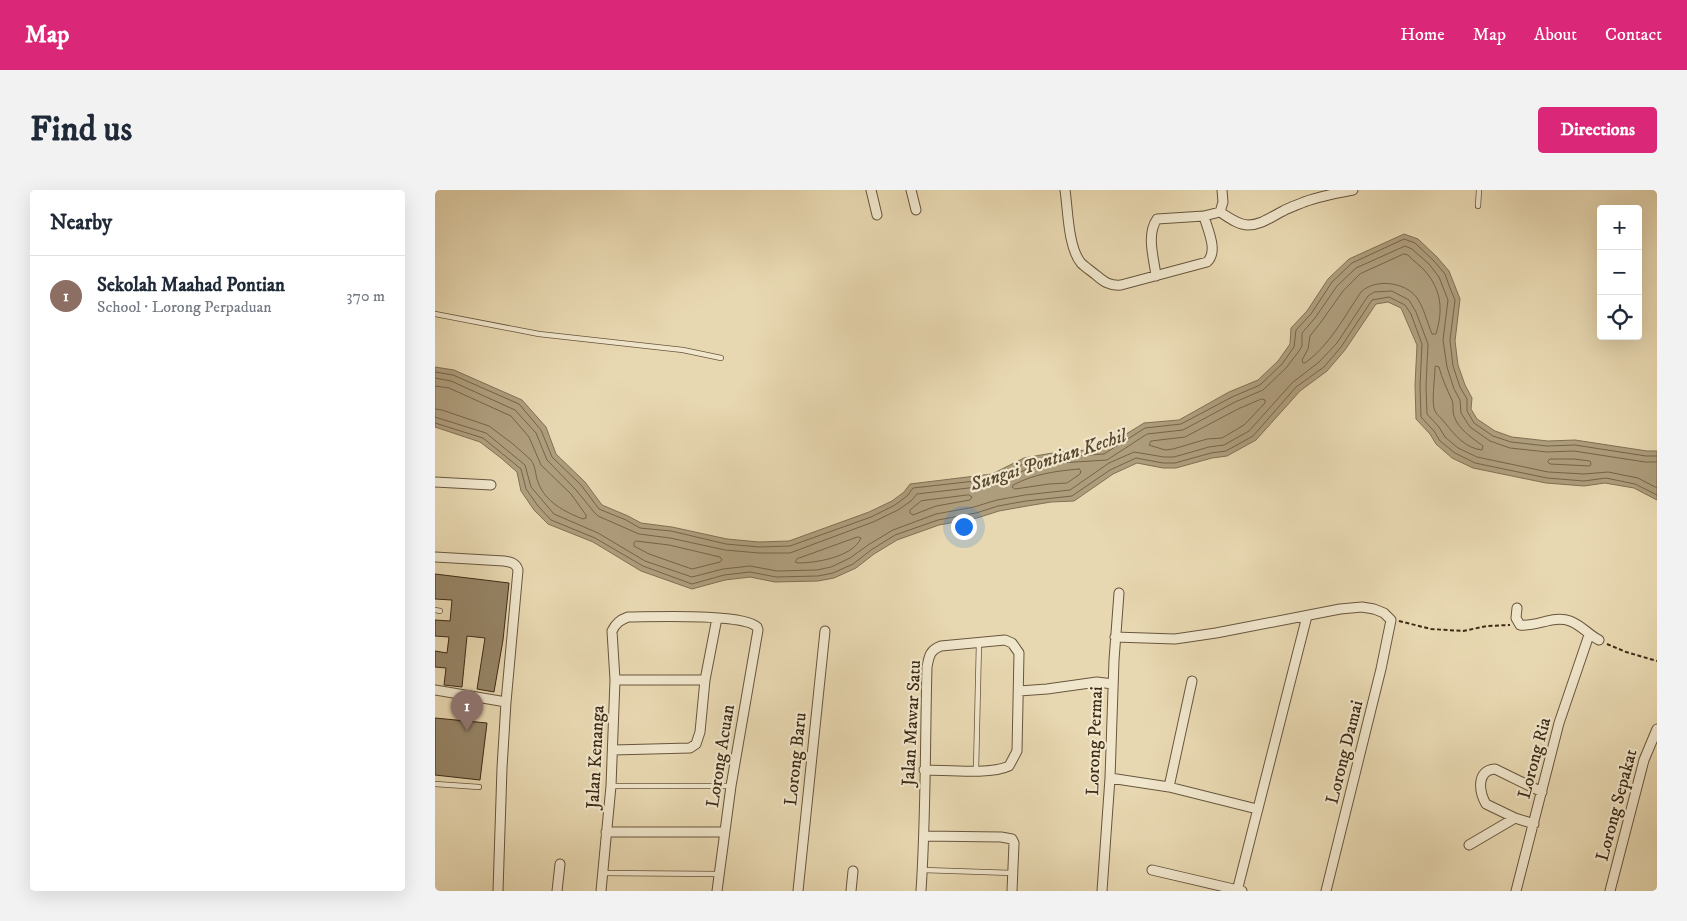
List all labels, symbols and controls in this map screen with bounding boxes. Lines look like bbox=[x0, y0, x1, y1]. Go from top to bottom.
text: Map bbox=[25, 20, 69, 50]
text: Home bbox=[1400, 24, 1445, 46]
text: Map bbox=[1473, 24, 1506, 46]
text: About bbox=[1534, 24, 1577, 46]
text: Contact bbox=[1605, 24, 1662, 46]
button: Directions bbox=[1538, 107, 1657, 153]
text: Find us bbox=[30, 108, 132, 152]
map controls bbox=[1597, 205, 1642, 340]
button: + bbox=[1597, 205, 1642, 250]
text: Nearby bbox=[50, 210, 112, 236]
button: − bbox=[1597, 250, 1642, 295]
text: Sekolah Maahad Pontian bbox=[97, 274, 285, 297]
text: 1 bbox=[63, 286, 69, 306]
text: 370 m bbox=[347, 286, 385, 306]
button: locate bbox=[1597, 295, 1642, 340]
text: School · Lorong Perpaduan bbox=[97, 297, 272, 317]
water label: Sungai Pontian Kechil bbox=[967, 424, 1131, 497]
your location bbox=[951, 514, 977, 540]
street label: Jalan Mawar Satu bbox=[898, 659, 926, 789]
street label: Lorong Permai bbox=[1082, 686, 1108, 796]
pin: 1 bbox=[451, 690, 483, 731]
street label: Lorong Damai bbox=[1321, 698, 1368, 806]
street label: Lorong Acuan bbox=[702, 702, 740, 809]
street label: Jalan Kenanga bbox=[582, 704, 610, 811]
street label: Lorong Baru bbox=[780, 711, 812, 807]
street label: Lorong Ria bbox=[1514, 715, 1556, 801]
street label: Lorong Sepakat bbox=[1591, 747, 1643, 864]

